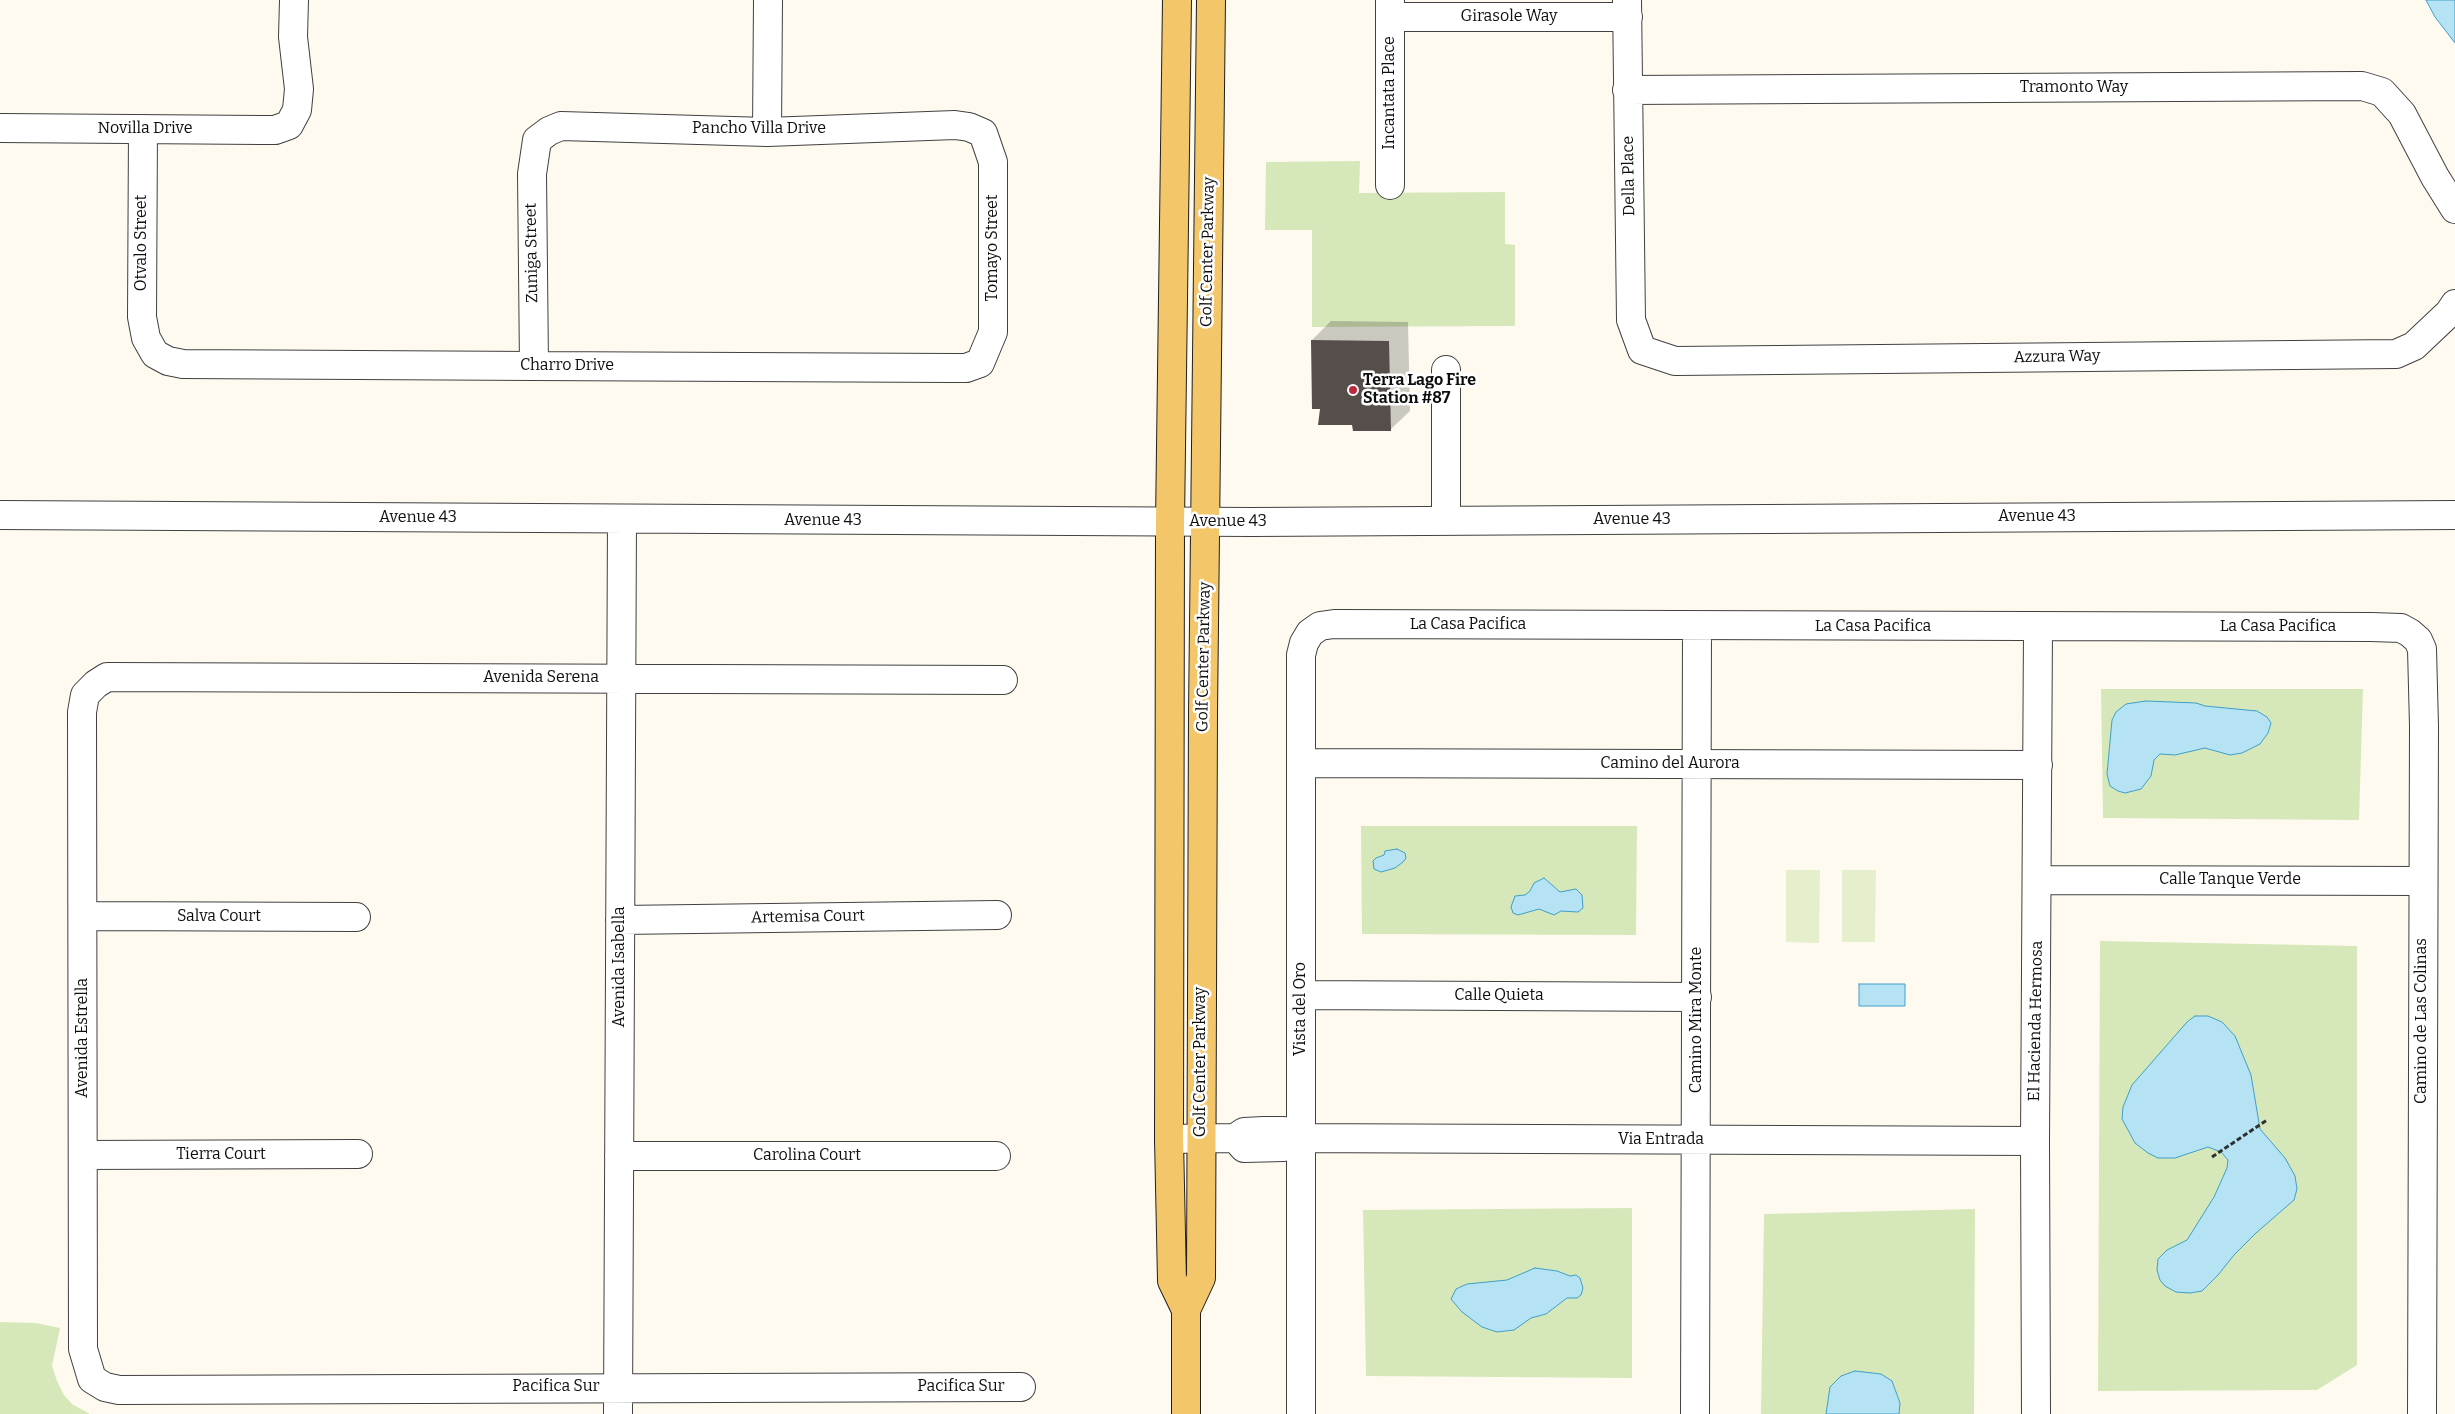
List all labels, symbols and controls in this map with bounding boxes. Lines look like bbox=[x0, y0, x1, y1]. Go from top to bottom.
street label: Girasole Way bbox=[1460, 7, 1558, 27]
street label: Incantata Place bbox=[1380, 36, 1400, 150]
street label: Tramonto Way bbox=[2020, 78, 2128, 98]
street label: Novilla Drive bbox=[98, 119, 192, 139]
street label: Pancho Villa Drive bbox=[692, 119, 826, 139]
street label: Della Place bbox=[1619, 136, 1639, 216]
street label: Golf Center Parkway bbox=[1197, 177, 1219, 327]
street label: Otvalo Street bbox=[132, 195, 152, 291]
street label: Tomayo Street bbox=[983, 195, 1003, 301]
street label: Zuniga Street bbox=[522, 203, 542, 303]
street label: Azzura Way bbox=[2014, 347, 2100, 367]
street label: Charro Drive bbox=[520, 356, 614, 376]
place label: Terra Lago Fire Station #87 bbox=[1363, 371, 1476, 409]
marker: Terra Lago Fire Station #87 bbox=[1347, 384, 1359, 396]
street label: Avenue 43 bbox=[1998, 507, 2076, 527]
street label: Avenue 43 bbox=[379, 508, 457, 528]
street label: Avenue 43 bbox=[1593, 510, 1671, 530]
street label: Avenue 43 bbox=[784, 511, 862, 531]
street label: Avenue 43 bbox=[1189, 512, 1267, 532]
street label: Golf Center Parkway bbox=[1193, 582, 1215, 732]
street label: La Casa Pacifica bbox=[1410, 615, 1526, 635]
street label: La Casa Pacifica bbox=[1815, 617, 1931, 637]
street label: La Casa Pacifica bbox=[2220, 617, 2336, 637]
street label: Avenida Serena bbox=[483, 668, 599, 688]
street label: Camino del Aurora bbox=[1600, 754, 1740, 774]
street label: Calle Tanque Verde bbox=[2159, 870, 2301, 890]
street label: Avenida Isabella bbox=[610, 906, 630, 1028]
street label: Artemisa Court bbox=[751, 906, 865, 928]
street label: Salva Court bbox=[177, 907, 261, 927]
street label: Camino de Las Colinas bbox=[2412, 938, 2432, 1104]
street label: El Hacienda Hermosa bbox=[2025, 940, 2047, 1102]
street label: Camino Mira Monte bbox=[1687, 947, 1707, 1093]
street label: Vista del Oro bbox=[1291, 962, 1311, 1056]
street label: Avenida Estrella bbox=[73, 978, 93, 1098]
street label: Calle Quieta bbox=[1454, 986, 1544, 1006]
street label: Golf Center Parkway bbox=[1191, 987, 1211, 1137]
street label: Via Entrada bbox=[1618, 1130, 1704, 1150]
street label: Tierra Court bbox=[176, 1145, 266, 1165]
street label: Carolina Court bbox=[753, 1146, 861, 1166]
street label: Pacifica Sur bbox=[512, 1377, 600, 1397]
street label: Pacifica Sur bbox=[917, 1377, 1005, 1397]

